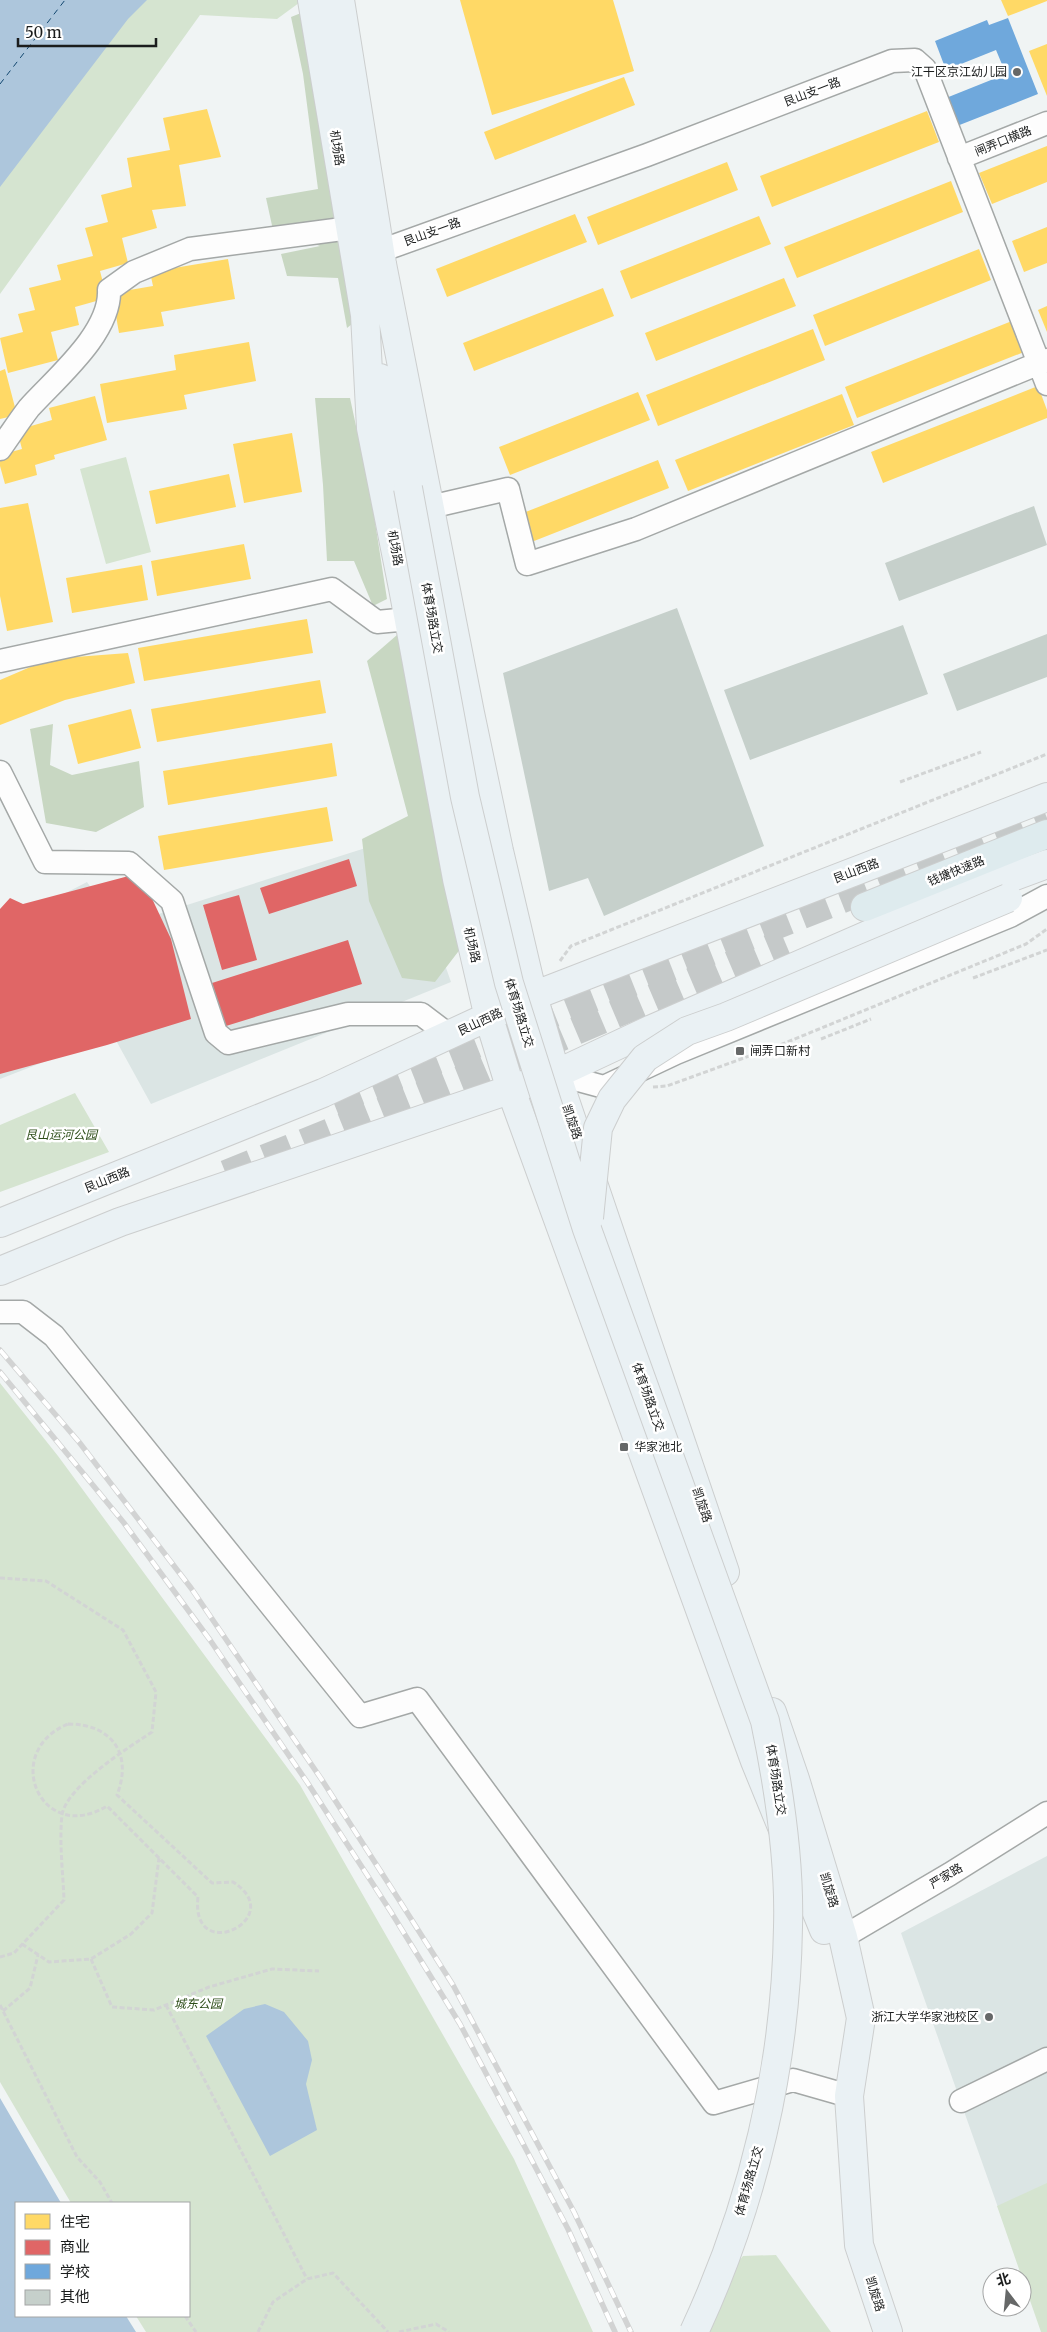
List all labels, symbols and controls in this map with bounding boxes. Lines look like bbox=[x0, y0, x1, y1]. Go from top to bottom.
scale bar bbox=[18, 15, 155, 47]
text: 50 m bbox=[25, 23, 62, 42]
place label: 江干区京江幼儿园 bbox=[911, 64, 1007, 79]
marker: 江干区京江幼儿园 bbox=[1011, 66, 1023, 78]
street label: 艮山支一路 bbox=[781, 74, 843, 109]
street label: 闸弄口横路 bbox=[972, 122, 1033, 159]
street label: 机场路 bbox=[327, 129, 348, 167]
street label: 艮山支一路 bbox=[401, 214, 463, 249]
street label: 机场路 bbox=[385, 529, 406, 567]
street label: 体育场路立交 bbox=[419, 581, 446, 655]
street label: 钱塘快速路 bbox=[925, 852, 986, 889]
street label: 艮山西路 bbox=[831, 855, 881, 886]
street label: 机场路 bbox=[461, 926, 484, 964]
street label: 体育场路立交 bbox=[502, 976, 537, 1049]
street label: 艮山西路 bbox=[455, 1005, 505, 1038]
place label: 闸弄口新村 bbox=[750, 1043, 811, 1058]
marker: 闸弄口新村 bbox=[734, 1045, 746, 1057]
street label: 凯旋路 bbox=[560, 1102, 585, 1141]
park label: 艮山运河公园 bbox=[25, 1127, 99, 1142]
street label: 艮山西路 bbox=[82, 1164, 132, 1195]
street label: 体育场路立交 bbox=[629, 1360, 668, 1433]
place label: 华家池北 bbox=[634, 1439, 682, 1454]
marker: 华家池北 bbox=[618, 1441, 630, 1453]
street label: 凯旋路 bbox=[690, 1485, 715, 1524]
street label: 体育场路立交 bbox=[763, 1743, 790, 1817]
street label: 严家路 bbox=[926, 1860, 965, 1891]
street label: 凯旋路 bbox=[817, 1870, 842, 1909]
park label: 城东公园 bbox=[174, 1996, 224, 2011]
place label: 浙江大学华家池校区 bbox=[871, 2009, 979, 2024]
marker: 浙江大学华家池校区 bbox=[983, 2011, 995, 2023]
street label: 体育场路立交 bbox=[731, 2144, 766, 2218]
legend bbox=[15, 2202, 190, 2317]
text: 住宅 bbox=[60, 2212, 90, 2231]
text: 商业 bbox=[60, 2237, 90, 2256]
text: 学校 bbox=[60, 2262, 90, 2281]
north arrow bbox=[982, 2267, 1032, 2317]
text: 北 bbox=[994, 2269, 1013, 2290]
street label: 凯旋路 bbox=[863, 2274, 888, 2313]
text: 其他 bbox=[60, 2287, 90, 2306]

